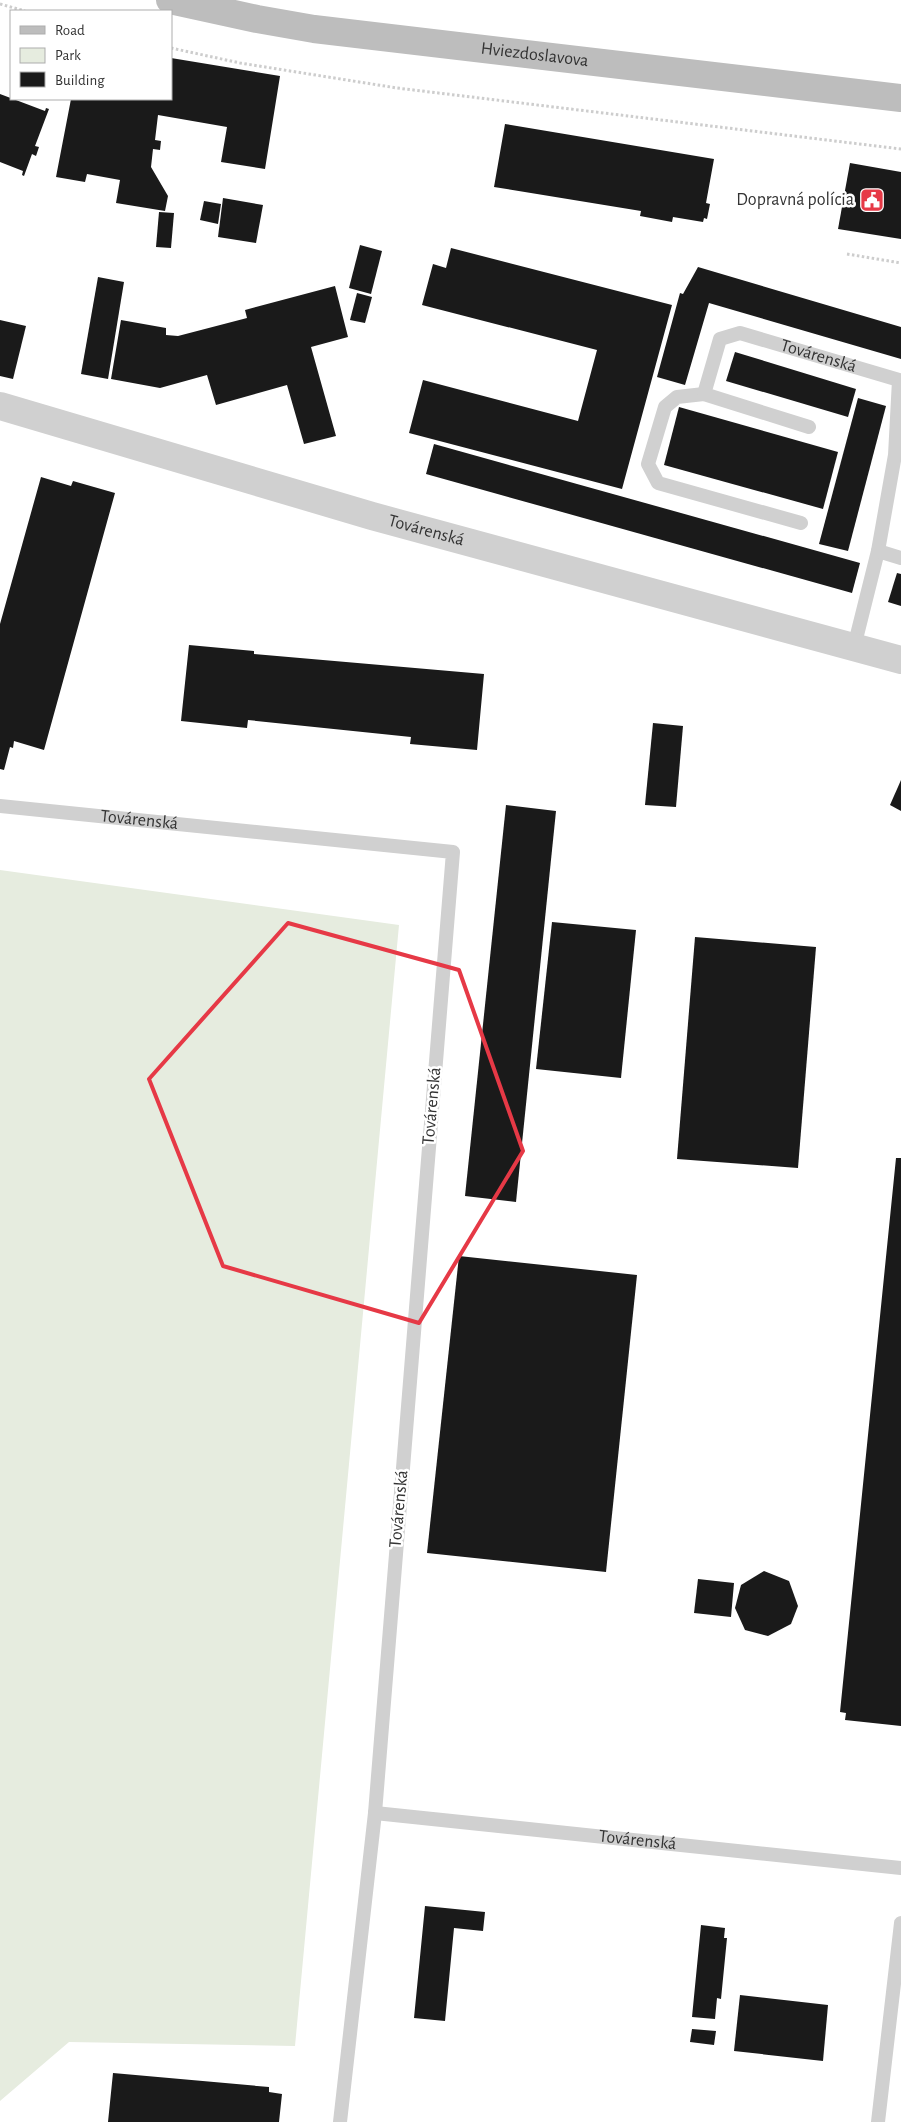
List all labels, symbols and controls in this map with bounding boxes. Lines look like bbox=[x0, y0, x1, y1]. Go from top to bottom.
legend bbox=[10, 10, 172, 100]
text: Road bbox=[55, 23, 85, 38]
street label: Hviezdoslavova bbox=[480, 40, 589, 70]
text: Park bbox=[55, 48, 81, 63]
text: Building bbox=[55, 73, 105, 88]
public building icon: Dopravná polícia bbox=[859, 187, 885, 213]
place label: Dopravná polícia bbox=[736, 191, 854, 209]
street label: Továrenská bbox=[778, 336, 858, 376]
street label: Továrenská bbox=[386, 512, 466, 550]
street label: Továrenská bbox=[100, 807, 179, 833]
street label: Továrenská bbox=[420, 1066, 444, 1146]
street label: Továrenská bbox=[387, 1469, 411, 1549]
street label: Továrenská bbox=[598, 1827, 677, 1853]

